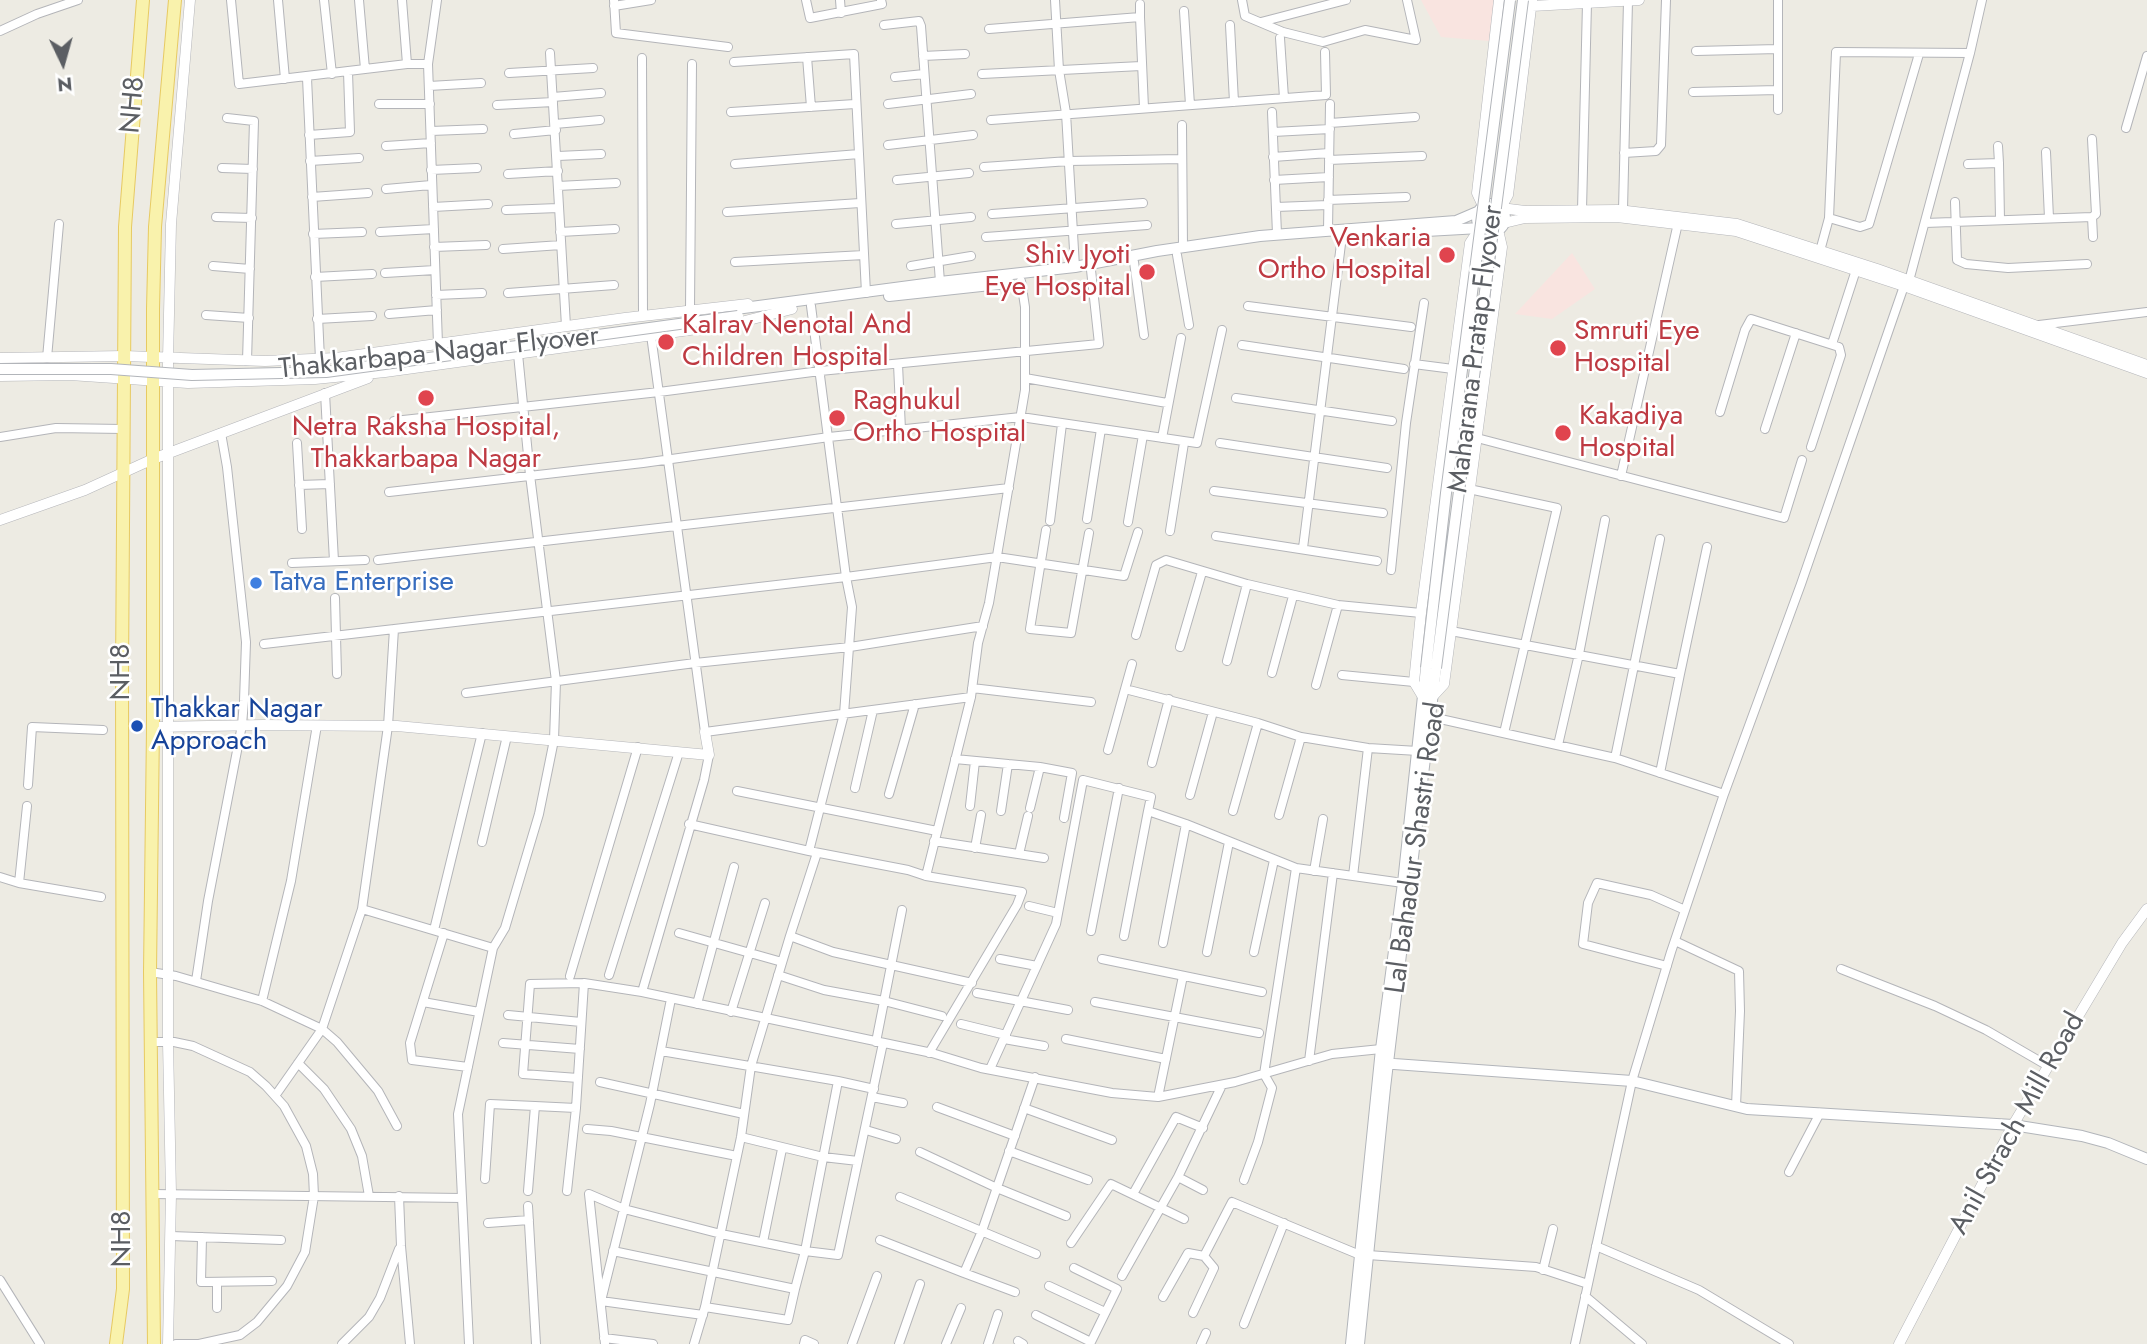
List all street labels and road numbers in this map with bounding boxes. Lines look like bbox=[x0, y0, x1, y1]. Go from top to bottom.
street label: NH8 bbox=[115, 75, 153, 135]
street label: Maharana Pratap Flyover bbox=[1443, 203, 1511, 495]
street label: Thakkarbapa Nagar Flyover bbox=[277, 320, 601, 388]
street label: NH8 bbox=[105, 643, 139, 701]
street label: Lal Bahadur Shastri Road bbox=[1380, 700, 1454, 996]
street label: Anil Strach Mill Road bbox=[1943, 1007, 2093, 1241]
street label: NH8 bbox=[106, 1210, 140, 1268]

